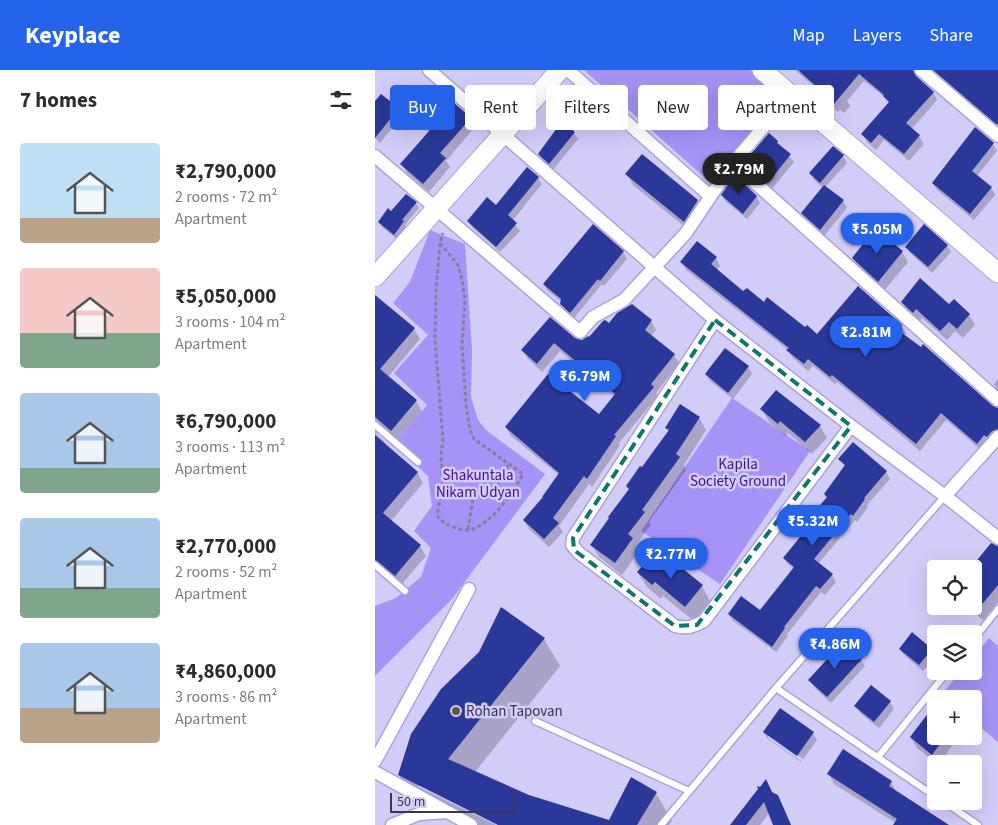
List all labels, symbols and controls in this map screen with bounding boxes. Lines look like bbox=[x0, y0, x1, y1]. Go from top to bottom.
text: Keyplace bbox=[25, 18, 120, 53]
text: Map bbox=[793, 23, 825, 48]
text: Layers bbox=[853, 23, 902, 48]
text: Share bbox=[930, 23, 973, 48]
text: 7 homes bbox=[20, 85, 97, 115]
chip: Buy bbox=[390, 85, 455, 130]
chip: Rent bbox=[465, 85, 536, 130]
chip: Filters bbox=[546, 85, 628, 130]
chip: New bbox=[638, 85, 708, 130]
chip: Apartment bbox=[718, 85, 834, 130]
icon: filters bbox=[327, 86, 355, 114]
pin: ₹2.79M bbox=[698, 152, 780, 195]
text: ₹2,790,000 bbox=[175, 156, 276, 186]
text: ₹2.79M bbox=[714, 158, 764, 180]
icon: home bbox=[60, 163, 120, 223]
text: 2 rooms · 72 m² bbox=[175, 186, 277, 208]
text: Apartment bbox=[175, 208, 247, 230]
pin: ₹5.05M bbox=[836, 212, 918, 255]
text: ₹5.05M bbox=[852, 218, 902, 240]
text: ₹5,050,000 bbox=[175, 281, 276, 311]
icon: home bbox=[60, 288, 120, 348]
text: 3 rooms · 104 m² bbox=[175, 311, 285, 333]
pin: ₹2.81M bbox=[825, 316, 907, 358]
text: ₹2.81M bbox=[841, 321, 891, 343]
text: Apartment bbox=[175, 333, 247, 355]
pin: ₹6.79M bbox=[544, 360, 626, 402]
text: ₹6.79M bbox=[560, 365, 610, 387]
text: ₹6,790,000 bbox=[175, 406, 276, 436]
icon: home bbox=[60, 413, 120, 473]
text: 3 rooms · 113 m² bbox=[175, 436, 285, 458]
park label: Kapila Society Ground bbox=[690, 454, 786, 492]
text: Apartment bbox=[175, 458, 247, 480]
park label: Shakuntala Nikam Udyan bbox=[436, 465, 520, 503]
pin: ₹5.32M bbox=[772, 504, 854, 547]
text: ₹5.32M bbox=[788, 510, 838, 532]
text: ₹2,770,000 bbox=[175, 531, 276, 561]
icon: home bbox=[60, 538, 120, 598]
pin: ₹2.77M bbox=[630, 538, 712, 580]
text: ₹2.77M bbox=[646, 543, 696, 565]
map controls bbox=[927, 560, 982, 810]
button: locate bbox=[927, 560, 982, 615]
text: 2 rooms · 52 m² bbox=[175, 561, 277, 583]
text: Apartment bbox=[175, 583, 247, 605]
button: layers bbox=[927, 625, 982, 680]
pin: ₹4.86M bbox=[794, 628, 876, 670]
text: ₹4.86M bbox=[810, 633, 860, 655]
text: ₹4,860,000 bbox=[175, 656, 276, 686]
icon: home bbox=[60, 663, 120, 723]
text: 3 rooms · 86 m² bbox=[175, 686, 277, 708]
button: + bbox=[927, 690, 982, 745]
place label: Rohan Tapovan bbox=[466, 701, 563, 722]
marker: Rohan Tapovan bbox=[450, 705, 462, 717]
text: Apartment bbox=[175, 708, 247, 730]
button: − bbox=[927, 755, 982, 810]
scale bar bbox=[390, 790, 515, 813]
text: 50 m bbox=[397, 792, 425, 812]

